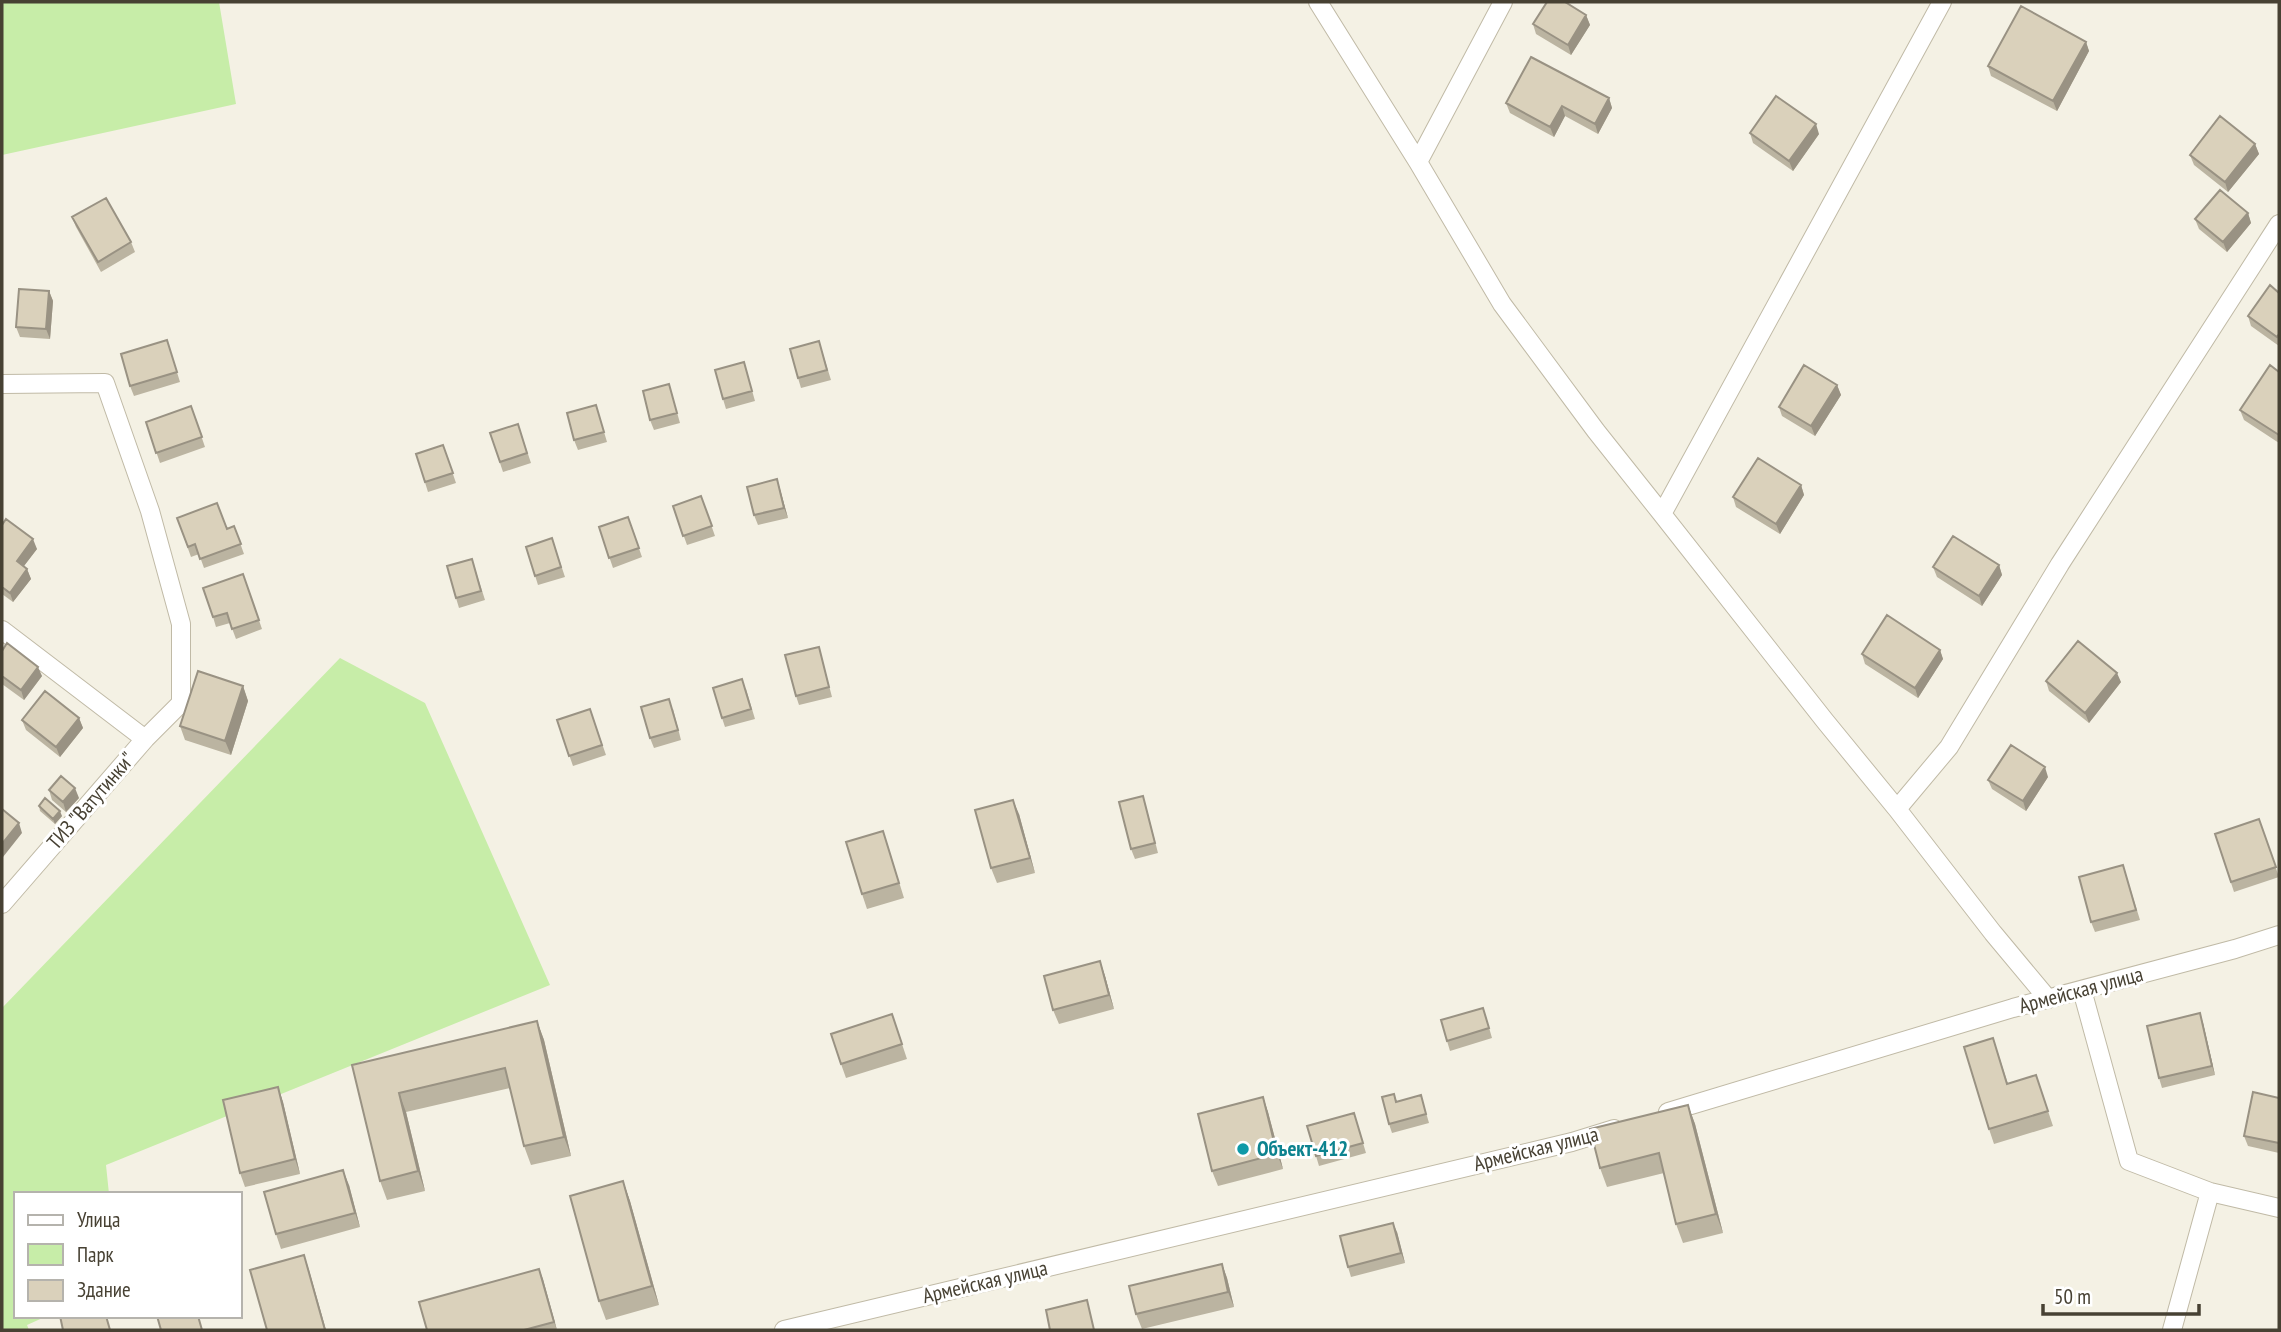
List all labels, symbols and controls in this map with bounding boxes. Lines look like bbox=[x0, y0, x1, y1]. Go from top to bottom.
street label: ТИЗ "Ватутинки" bbox=[41, 746, 140, 855]
street label: Армейская улица bbox=[2016, 960, 2146, 1019]
street label: Армейская улица bbox=[1471, 1120, 1601, 1177]
place label: Объект-412 bbox=[1257, 1135, 1348, 1162]
marker: Объект-412 bbox=[1235, 1141, 1251, 1157]
legend bbox=[14, 1192, 242, 1318]
text: Улица bbox=[77, 1206, 120, 1233]
text: Парк bbox=[77, 1241, 114, 1268]
street label: Армейская улица bbox=[920, 1254, 1050, 1309]
scale bar bbox=[2043, 1272, 2199, 1316]
text: Здание bbox=[77, 1276, 131, 1303]
text: 50 m bbox=[2054, 1283, 2091, 1310]

